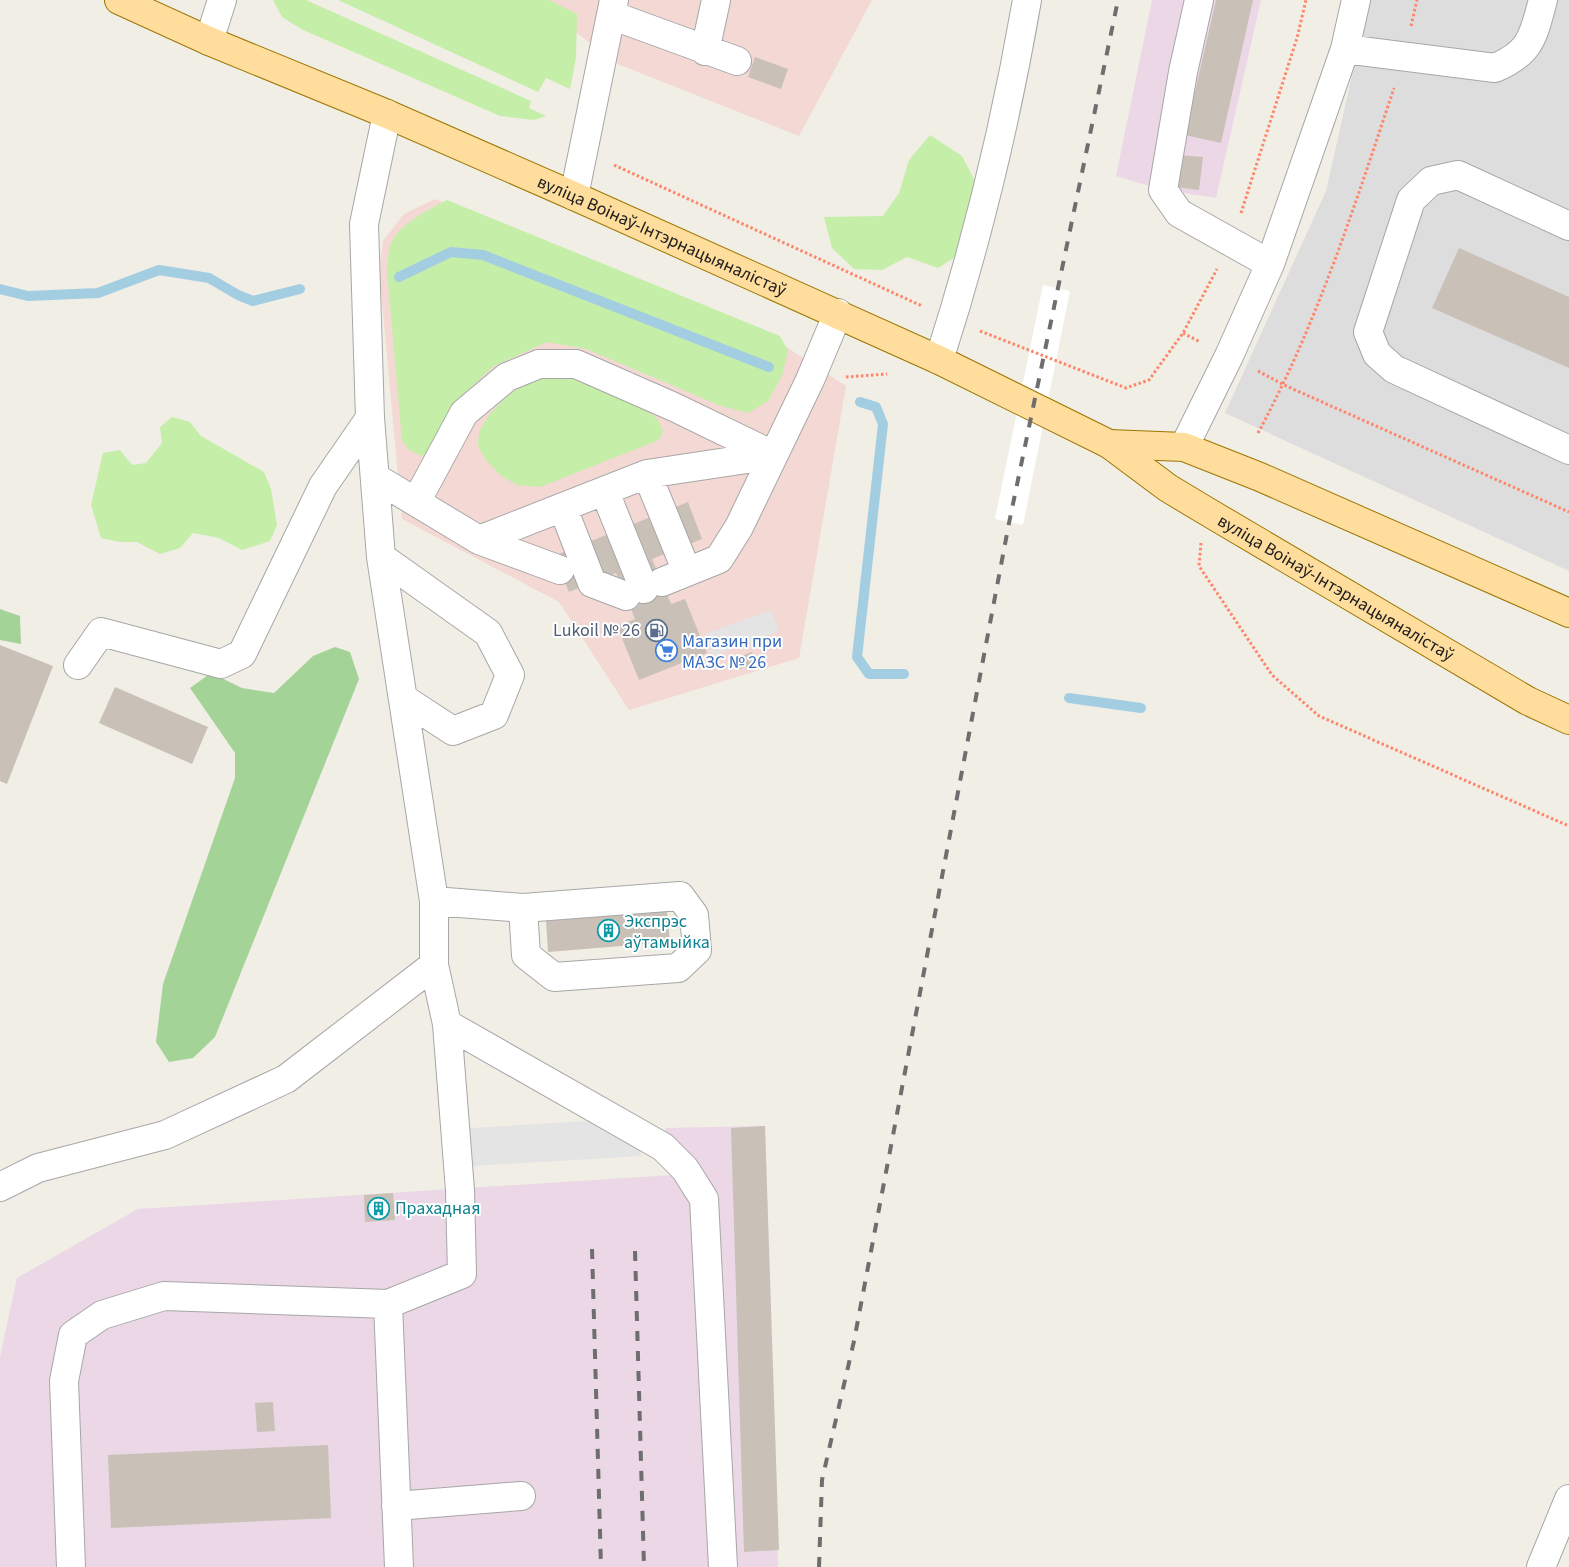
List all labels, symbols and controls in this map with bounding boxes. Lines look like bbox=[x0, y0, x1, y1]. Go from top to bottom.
street label: вуліца Воінаў-Інтэрнацыяналістаў bbox=[533, 169, 791, 303]
street label: вуліца Воінаў-Інтэрнацыяналістаў bbox=[1213, 508, 1459, 667]
place label: Lukoil № 26 bbox=[553, 618, 640, 643]
fuel station icon: Lukoil № 26 bbox=[644, 618, 668, 642]
place label: Магазин при МАЗС № 26 bbox=[682, 629, 782, 675]
supermarket icon: Магазин при МАЗС № 26 bbox=[654, 639, 678, 663]
place label: Экспрэс аўтамыйка bbox=[624, 909, 710, 955]
building icon: Экспрэс аўтамыйка bbox=[596, 919, 620, 943]
building icon: Прахадная bbox=[367, 1196, 391, 1220]
place label: Прахадная bbox=[395, 1196, 480, 1221]

